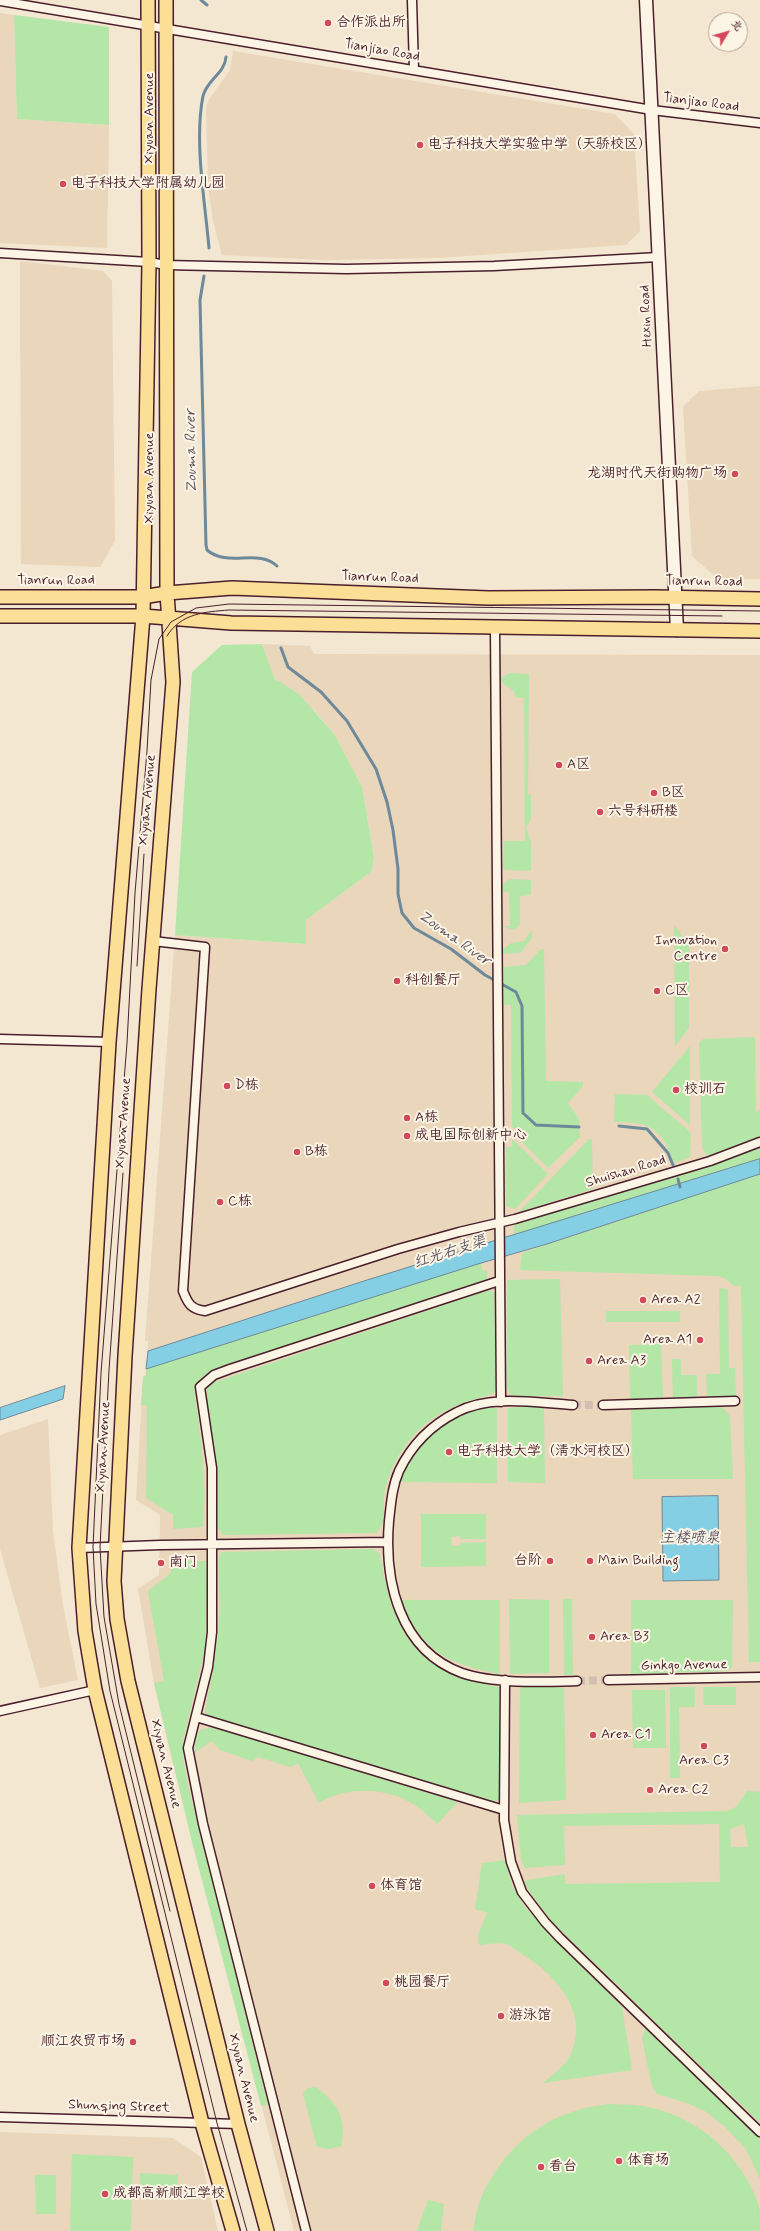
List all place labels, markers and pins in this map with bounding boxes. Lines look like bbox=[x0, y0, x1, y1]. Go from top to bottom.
place label: 合作派出所 bbox=[336, 15, 406, 31]
marker: 合作派出所 bbox=[323, 18, 333, 28]
place label: 电子科技大学实验中学（天骄校区） bbox=[428, 137, 652, 153]
marker: 电子科技大学实验中学（天骄校区） bbox=[415, 140, 425, 150]
place label: 电子科技大学附属幼儿园 bbox=[71, 176, 225, 192]
marker: 电子科技大学附属幼儿园 bbox=[58, 179, 68, 189]
place label: 龙湖时代天街购物广场 bbox=[587, 466, 727, 482]
marker: 龙湖时代天街购物广场 bbox=[730, 469, 740, 479]
place label: A区 bbox=[567, 757, 590, 773]
marker: A区 bbox=[554, 760, 564, 770]
place label: B区 bbox=[662, 785, 685, 801]
marker: B区 bbox=[649, 788, 659, 798]
place label: 六号科研楼 bbox=[608, 804, 678, 820]
marker: 六号科研楼 bbox=[595, 807, 605, 817]
place label: Innovation Centre bbox=[655, 933, 717, 966]
marker: Innovation Centre bbox=[720, 944, 730, 954]
place label: 科创餐厅 bbox=[405, 973, 461, 989]
marker: 科创餐厅 bbox=[392, 976, 402, 986]
place label: C区 bbox=[665, 983, 689, 999]
marker: C区 bbox=[652, 986, 662, 996]
place label: D栋 bbox=[235, 1078, 259, 1094]
marker: D栋 bbox=[222, 1081, 232, 1091]
place label: 校训石 bbox=[684, 1082, 726, 1098]
marker: 校训石 bbox=[671, 1085, 681, 1095]
place label: A栋 bbox=[415, 1110, 438, 1126]
marker: A栋 bbox=[402, 1113, 412, 1123]
place label: 成电国际创新中心 bbox=[415, 1128, 527, 1144]
marker: 成电国际创新中心 bbox=[402, 1131, 412, 1141]
place label: B栋 bbox=[305, 1144, 328, 1160]
marker: B栋 bbox=[292, 1147, 302, 1157]
place label: C栋 bbox=[228, 1194, 252, 1210]
marker: C栋 bbox=[215, 1197, 225, 1207]
place label: Area A2 bbox=[651, 1292, 701, 1308]
marker: Area A2 bbox=[638, 1295, 648, 1305]
place label: Area A1 bbox=[643, 1332, 692, 1348]
marker: Area A1 bbox=[695, 1335, 705, 1345]
place label: Area A3 bbox=[597, 1353, 646, 1369]
marker: Area A3 bbox=[584, 1356, 594, 1366]
place label: 电子科技大学（清水河校区） bbox=[457, 1444, 639, 1460]
marker: 电子科技大学（清水河校区） bbox=[444, 1447, 454, 1457]
place label: 台阶 bbox=[514, 1553, 542, 1569]
place label: Main Building bbox=[598, 1553, 679, 1569]
place label: 南门 bbox=[169, 1555, 197, 1571]
marker: 台阶 bbox=[545, 1556, 555, 1566]
marker: Main Building bbox=[585, 1556, 595, 1566]
marker: 南门 bbox=[156, 1558, 166, 1568]
place label: Area B3 bbox=[600, 1629, 649, 1645]
marker: Area B3 bbox=[587, 1632, 597, 1642]
place label: Area C1 bbox=[601, 1727, 651, 1743]
marker: Area C1 bbox=[588, 1730, 598, 1740]
marker: Area C3 bbox=[699, 1741, 709, 1751]
place label: Area C3 bbox=[679, 1753, 729, 1769]
place label: Area C2 bbox=[658, 1782, 708, 1798]
marker: Area C2 bbox=[645, 1785, 655, 1795]
place label: 体育馆 bbox=[380, 1878, 422, 1894]
marker: 体育馆 bbox=[367, 1881, 377, 1891]
place label: 桃园餐厅 bbox=[394, 1975, 450, 1991]
marker: 桃园餐厅 bbox=[381, 1978, 391, 1988]
place label: 游泳馆 bbox=[509, 2008, 551, 2024]
marker: 游泳馆 bbox=[496, 2011, 506, 2021]
place label: 顺江农贸市场 bbox=[41, 2034, 125, 2050]
marker: 顺江农贸市场 bbox=[128, 2037, 138, 2047]
place label: 体育场 bbox=[627, 2153, 669, 2169]
marker: 体育场 bbox=[614, 2156, 624, 2166]
place label: 看台 bbox=[549, 2159, 577, 2175]
marker: 看台 bbox=[536, 2162, 546, 2172]
place label: 成都高新顺江学校 bbox=[113, 2186, 225, 2202]
marker: 成都高新顺江学校 bbox=[100, 2189, 110, 2199]

